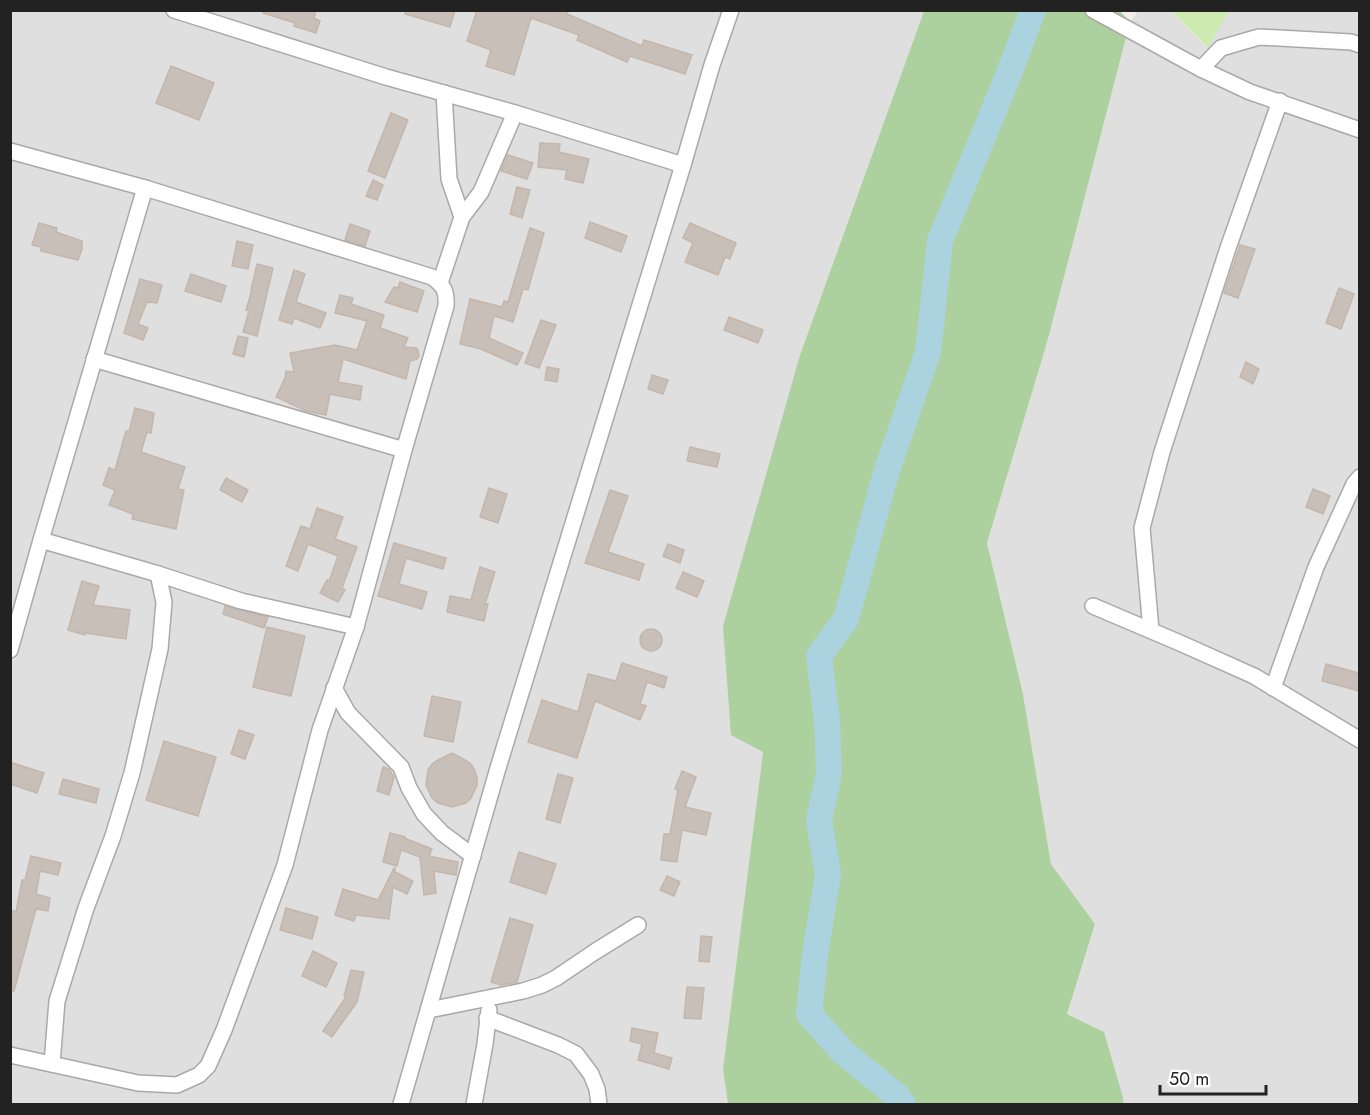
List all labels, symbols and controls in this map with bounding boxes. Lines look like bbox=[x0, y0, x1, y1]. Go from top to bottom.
scale bar bbox=[1160, 1058, 1266, 1096]
text: 50 m bbox=[1169, 1066, 1209, 1092]

